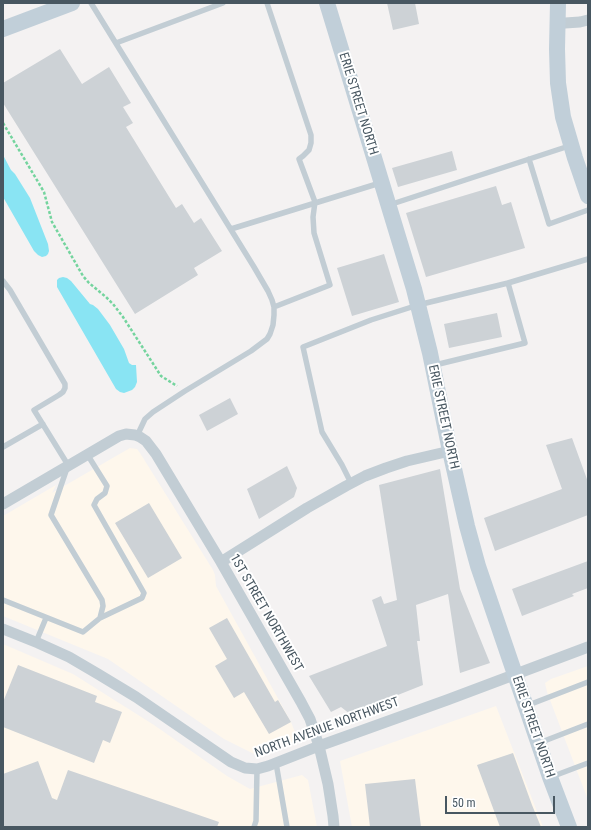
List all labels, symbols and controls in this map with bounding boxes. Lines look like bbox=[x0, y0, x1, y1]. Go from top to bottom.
street label: ERIE STREET NORTH bbox=[335, 51, 381, 157]
street label: ERIE STREET NORTH bbox=[424, 363, 462, 471]
street label: 1ST STREET NORTHWEST bbox=[226, 551, 306, 675]
street label: ERIE STREET NORTH bbox=[508, 674, 558, 780]
street label: NORTH AVENUE NORTHWEST bbox=[253, 695, 401, 761]
scale bar bbox=[447, 788, 557, 814]
text: 50 m bbox=[452, 796, 476, 810]

